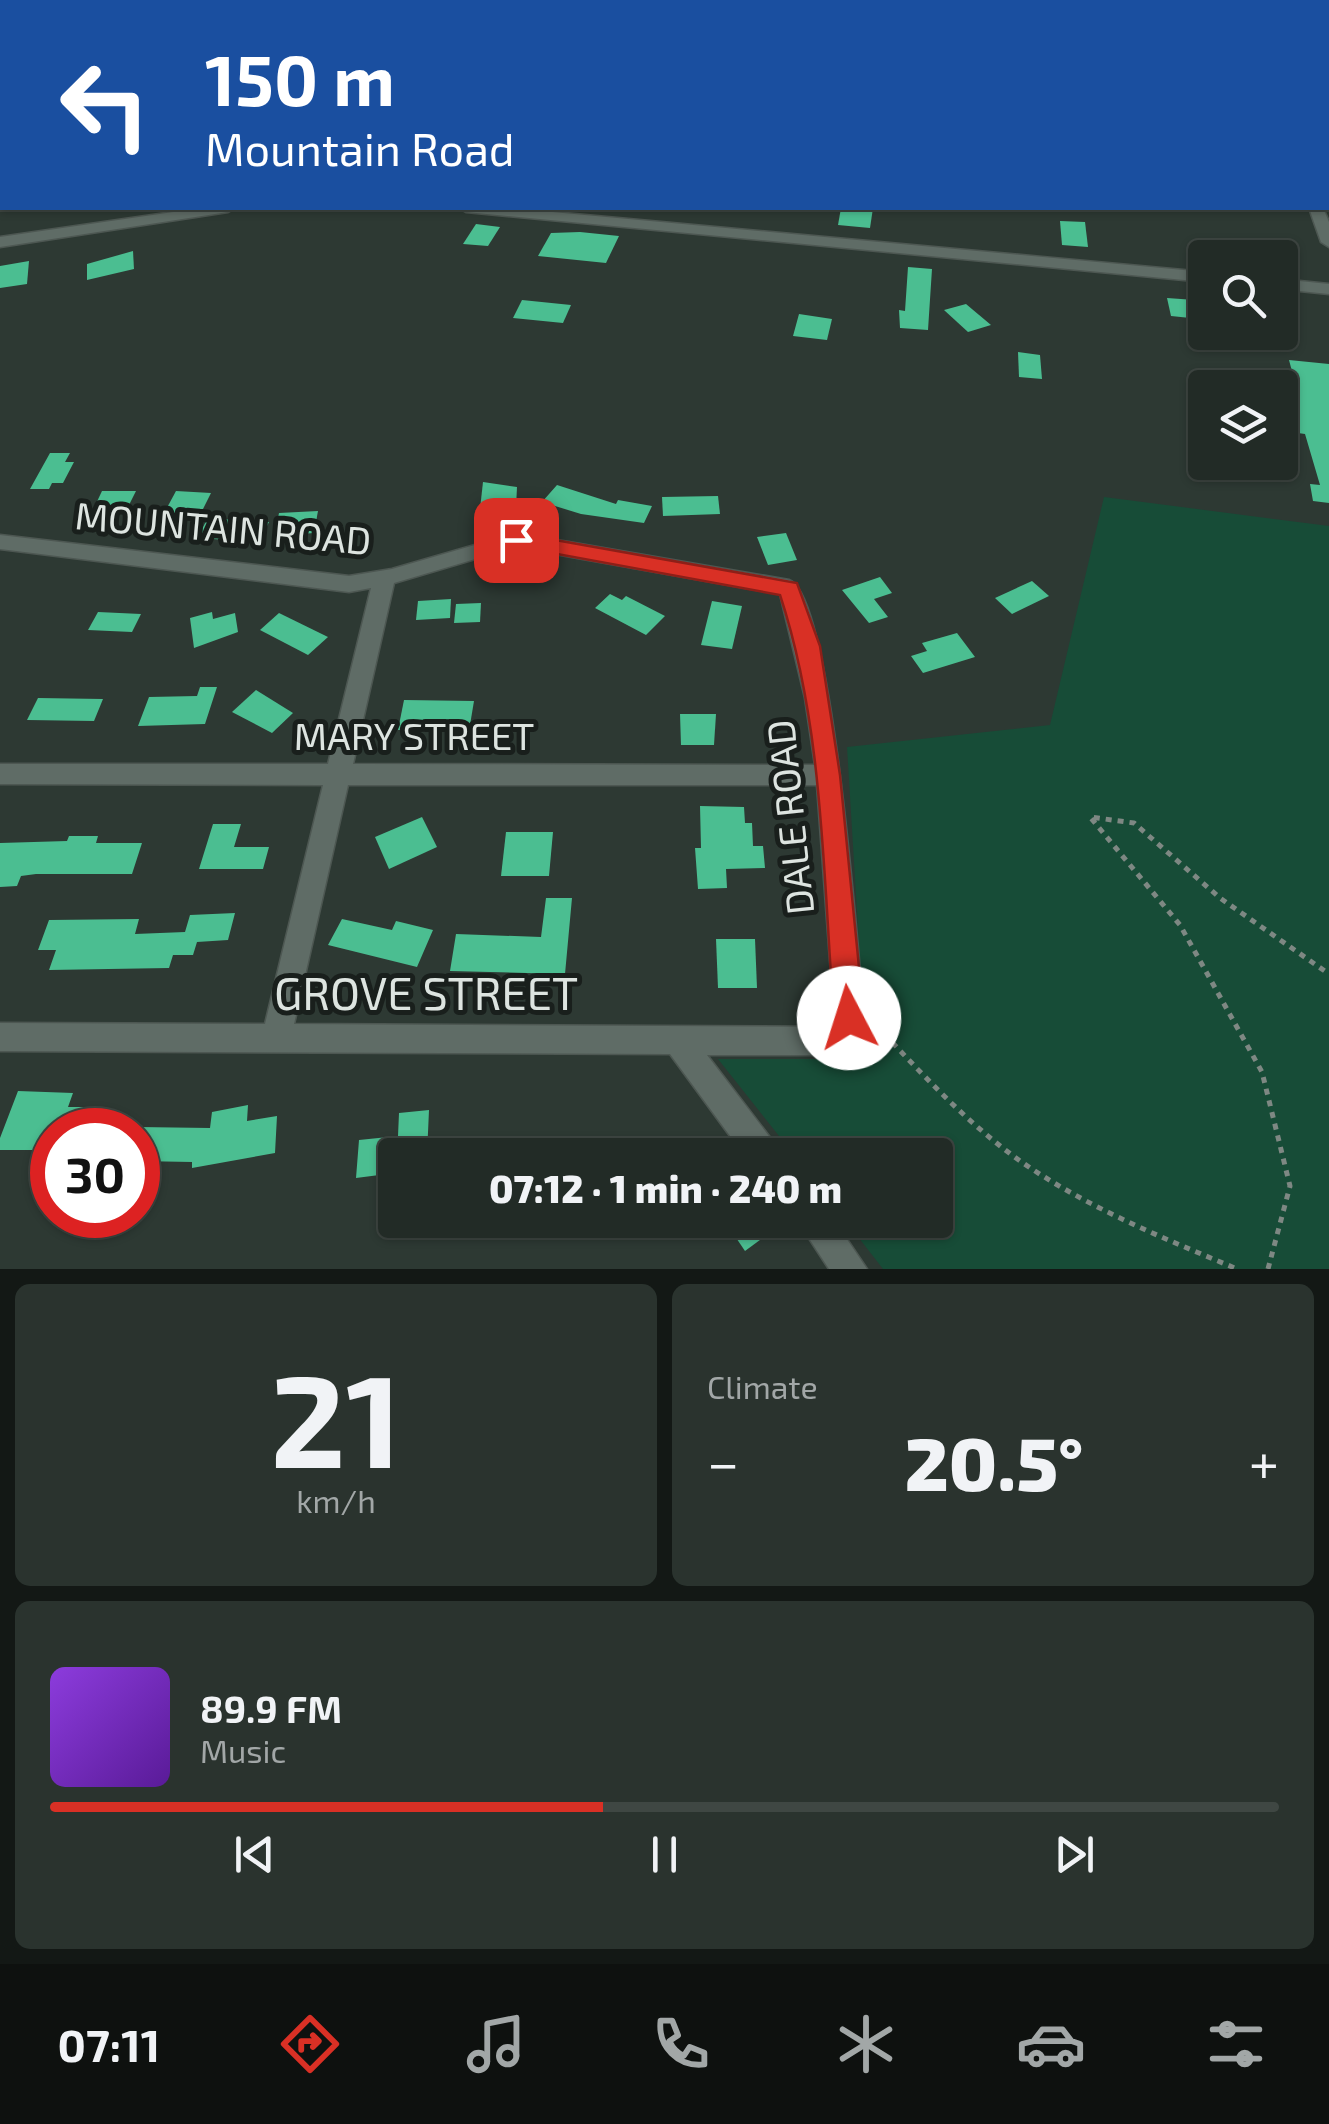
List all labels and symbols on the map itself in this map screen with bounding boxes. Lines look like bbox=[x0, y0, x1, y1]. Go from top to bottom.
street label: MOUNTAIN ROAD bbox=[73, 491, 373, 563]
pin bbox=[474, 498, 559, 583]
street label: MARY STREET bbox=[294, 712, 534, 758]
street label: DALE ROAD bbox=[756, 718, 822, 917]
street label: GROVE STREET bbox=[274, 965, 578, 1019]
position arrow bbox=[797, 966, 901, 1070]
speed limit sign: 30 bbox=[30, 1108, 160, 1238]

